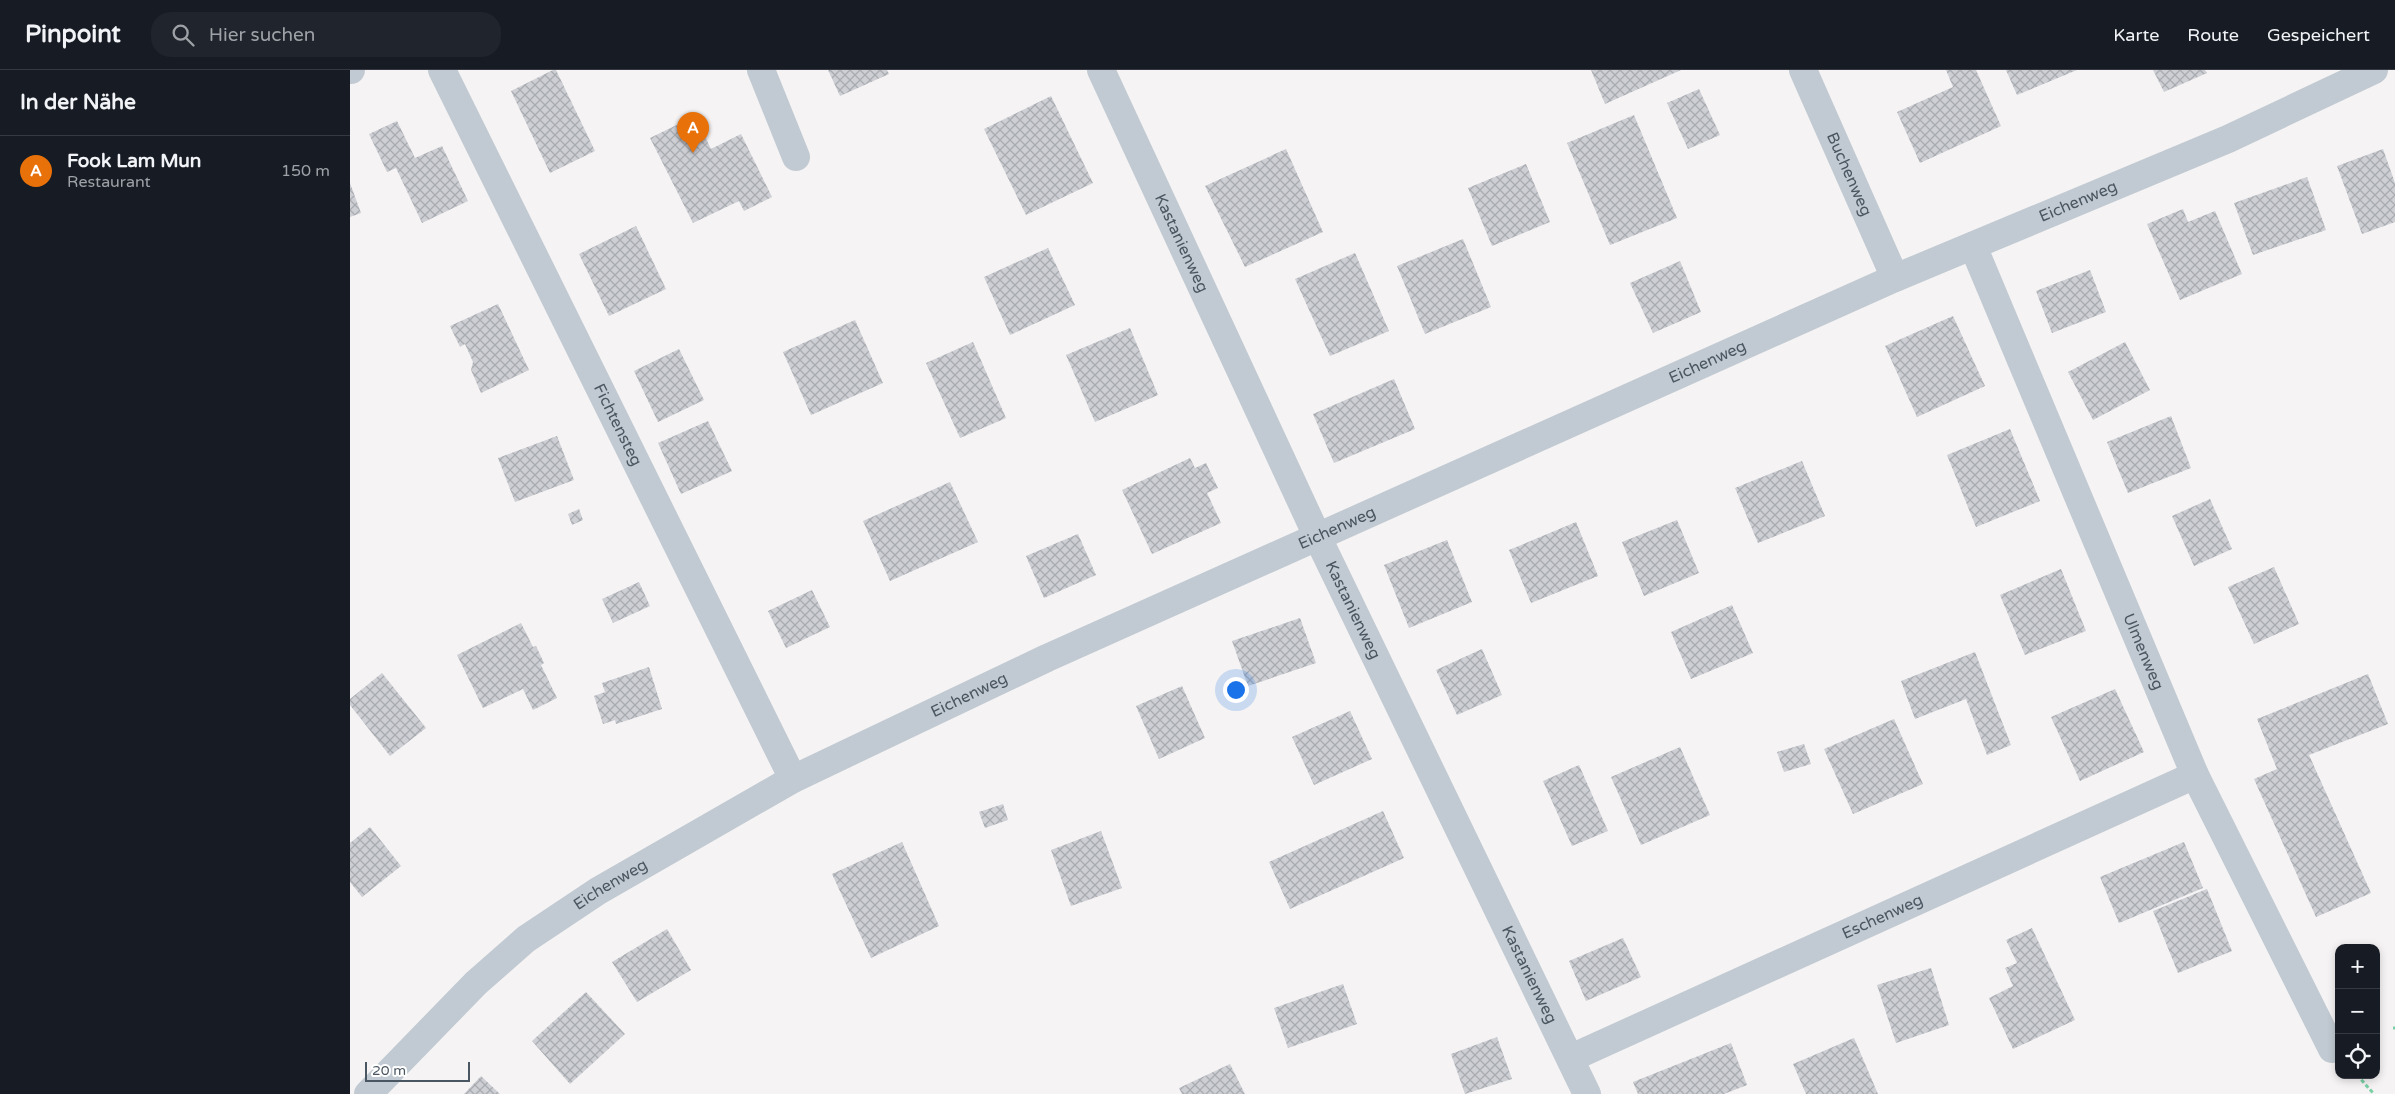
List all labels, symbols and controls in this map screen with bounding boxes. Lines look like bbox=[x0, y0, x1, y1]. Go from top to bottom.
search box bbox=[151, 12, 501, 57]
text: Pinpoint bbox=[25, 20, 121, 49]
icon: search bbox=[169, 21, 197, 49]
text: Hier suchen bbox=[209, 24, 315, 46]
text: Karte bbox=[2113, 24, 2159, 46]
text: Route bbox=[2187, 24, 2239, 46]
text: Gespeichert bbox=[2267, 24, 2370, 46]
text: In der Nähe bbox=[20, 90, 136, 115]
pin: A bbox=[677, 112, 709, 153]
street label: Buchenweg bbox=[1822, 129, 1876, 219]
text: Fook Lam Mun bbox=[67, 150, 201, 172]
text: A bbox=[30, 161, 42, 181]
text: 150 m bbox=[281, 161, 330, 181]
text: Restaurant bbox=[67, 172, 151, 192]
street label: Eichenweg bbox=[2036, 176, 2120, 227]
street label: Kastanienweg bbox=[1150, 191, 1213, 296]
street label: Eichenweg bbox=[1666, 336, 1749, 388]
street label: Fichtensteg bbox=[589, 380, 646, 469]
street label: Eichenweg bbox=[1295, 502, 1379, 554]
street label: Kastanienweg bbox=[1321, 558, 1385, 662]
street label: Ulmenweg bbox=[2118, 610, 2168, 693]
street label: Eichenweg bbox=[927, 668, 1011, 722]
your location bbox=[1223, 677, 1249, 703]
street label: Eichenweg bbox=[570, 855, 651, 915]
street label: Eschenweg bbox=[1839, 890, 1926, 944]
street label: Kastanienweg bbox=[1497, 922, 1562, 1027]
map controls bbox=[2335, 944, 2380, 1079]
button: + bbox=[2335, 944, 2380, 989]
button: − bbox=[2335, 989, 2380, 1034]
button: locate bbox=[2335, 1034, 2380, 1079]
scale bar bbox=[365, 1059, 470, 1082]
text: 20 m bbox=[372, 1062, 406, 1079]

